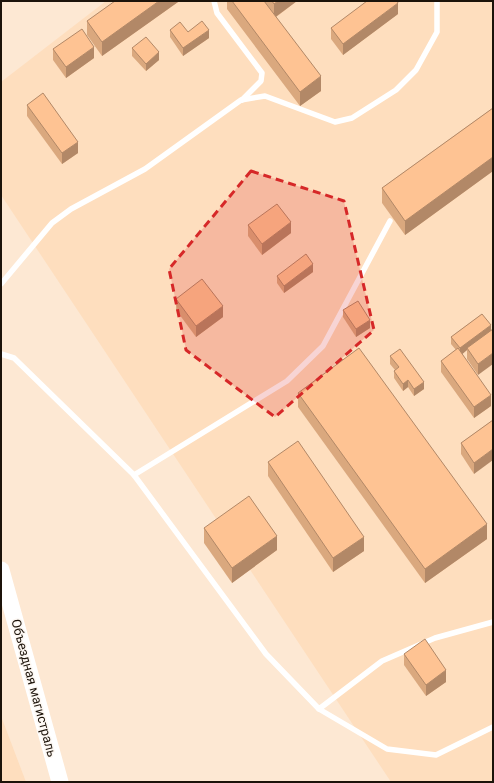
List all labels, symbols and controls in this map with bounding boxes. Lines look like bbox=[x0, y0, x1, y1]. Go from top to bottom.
street label: Объездная магистраль bbox=[8, 617, 60, 759]

